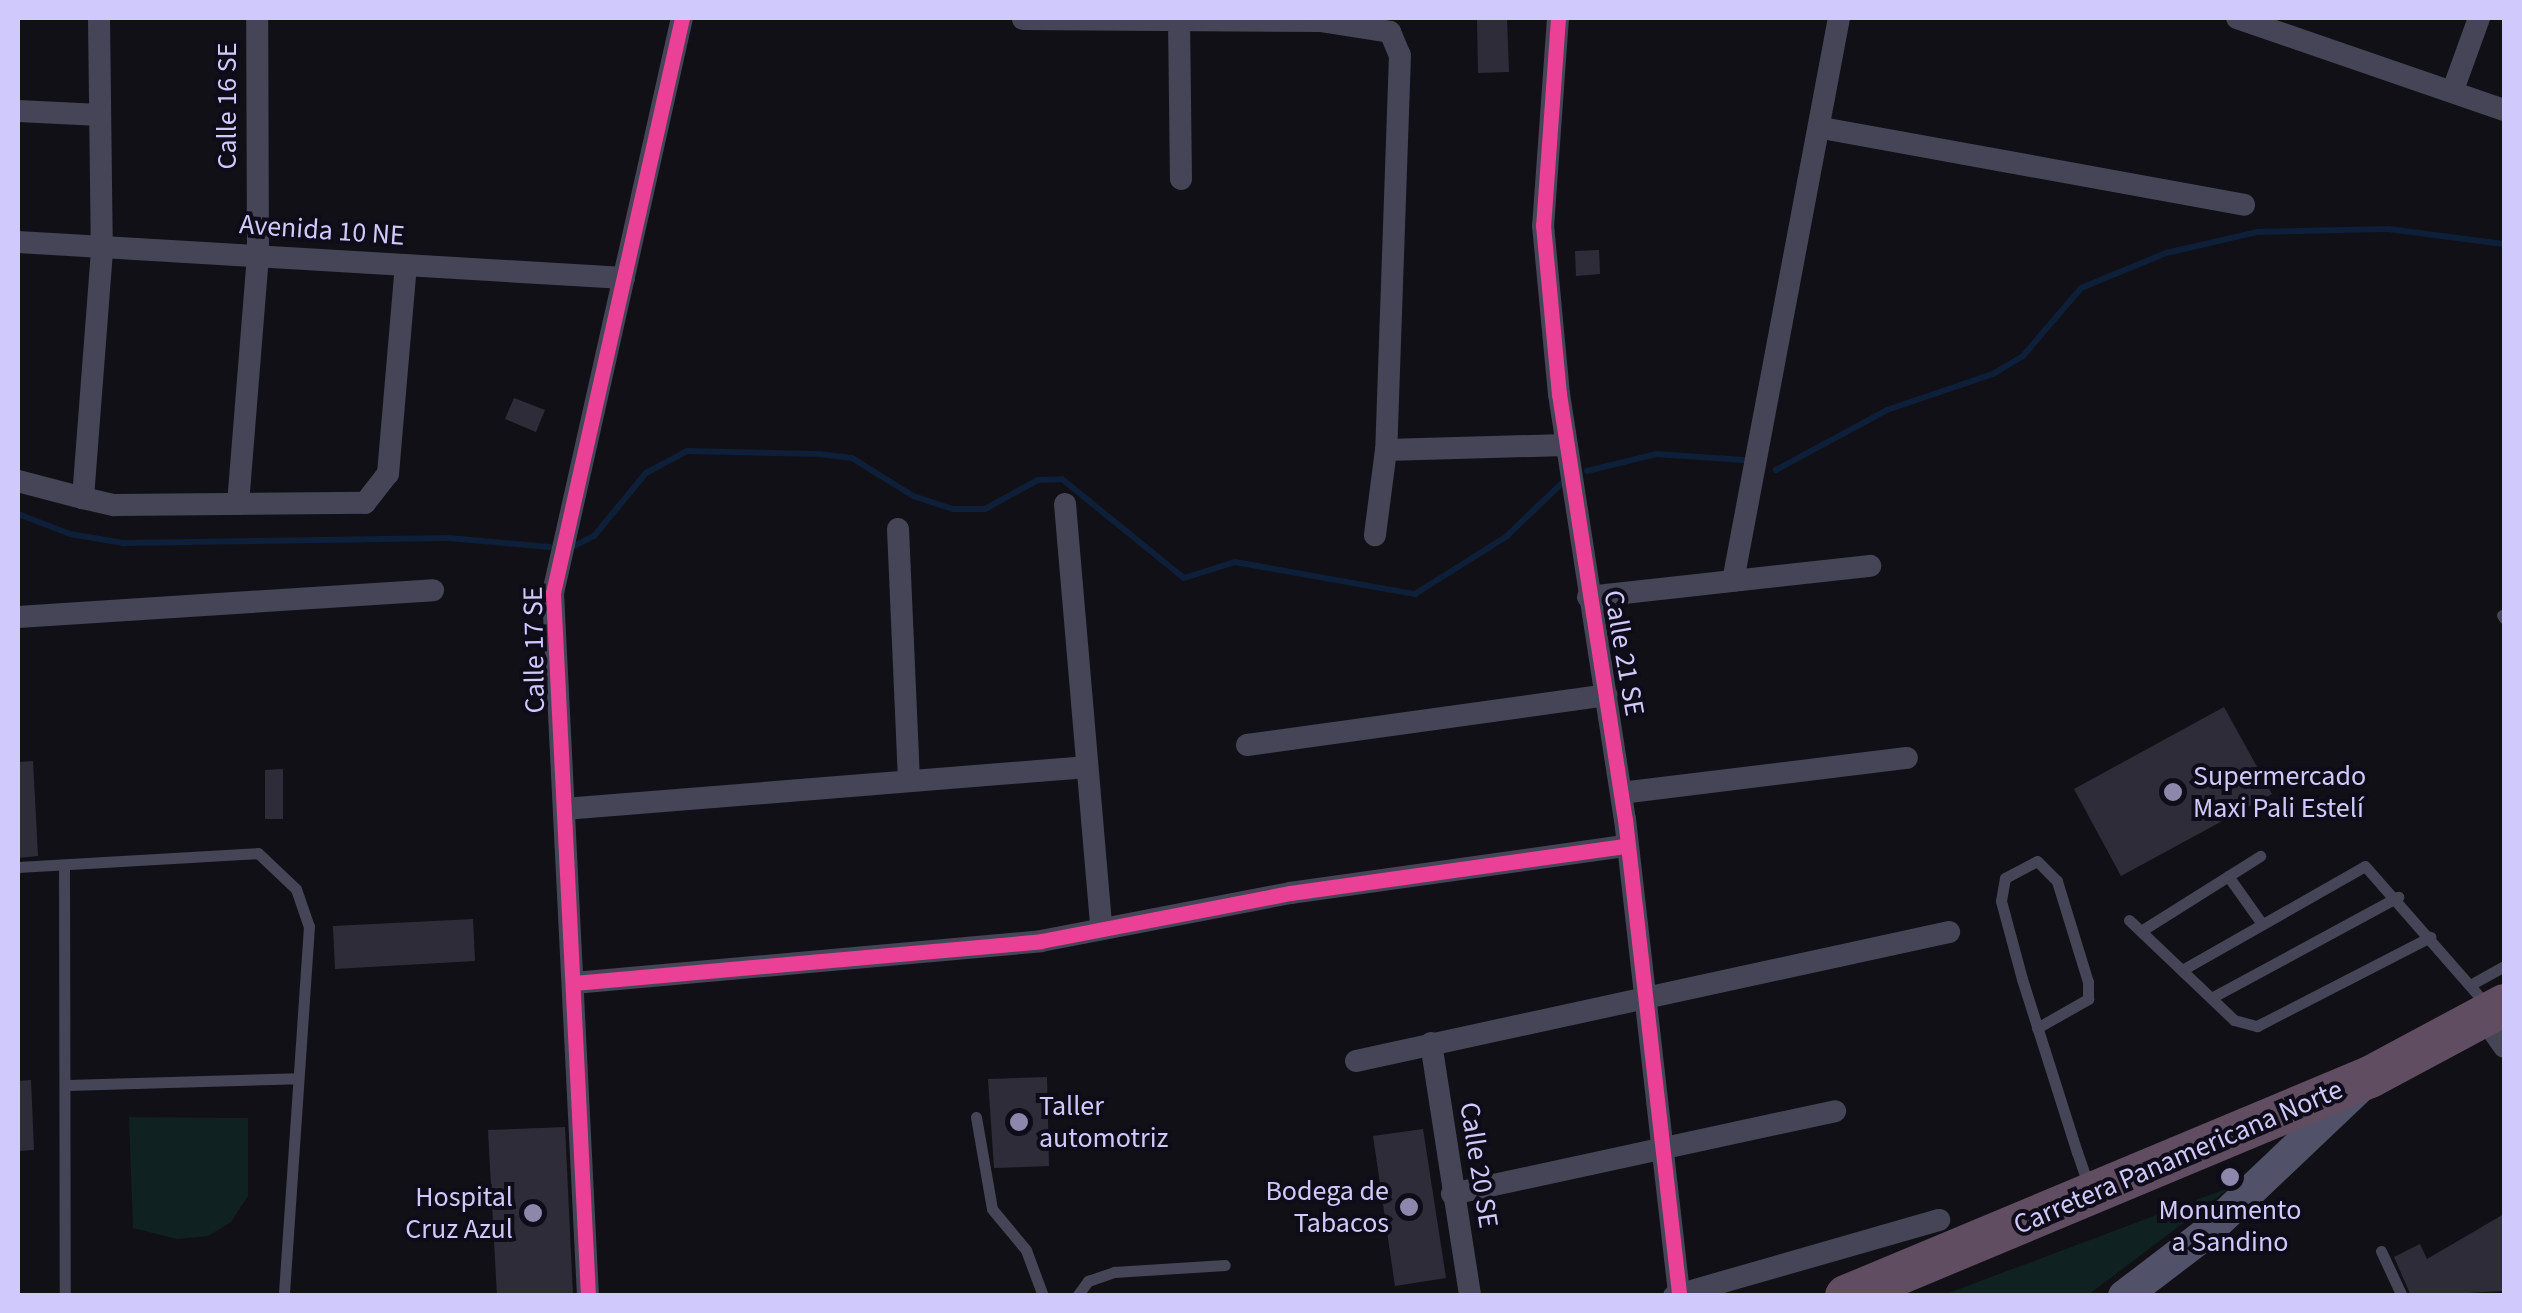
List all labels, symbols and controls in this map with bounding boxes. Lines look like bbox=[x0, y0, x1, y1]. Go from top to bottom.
street label: Calle 16 SE bbox=[210, 42, 244, 170]
street label: Avenida 10 NE bbox=[238, 207, 406, 253]
street label: Calle 17 SE bbox=[516, 586, 552, 714]
street label: Calle 21 SE bbox=[1596, 588, 1652, 718]
place label: Supermercado Maxi Pali Estelí bbox=[2193, 759, 2366, 825]
marker: Supermercado Maxi Pali Estelí bbox=[2162, 781, 2184, 803]
street label: Carretera Panamericana Norte bbox=[2008, 1072, 2348, 1242]
place label: Taller automotriz bbox=[1039, 1089, 1168, 1155]
street label: Calle 20 SE bbox=[1452, 1100, 1506, 1230]
marker: Taller automotriz bbox=[1008, 1111, 1030, 1133]
marker: Monumento a Sandino bbox=[2219, 1166, 2241, 1188]
place label: Bodega de Tabacos bbox=[1265, 1174, 1389, 1240]
place label: Hospital Cruz Azul bbox=[405, 1180, 513, 1246]
place label: Monumento a Sandino bbox=[2159, 1193, 2301, 1259]
marker: Bodega de Tabacos bbox=[1398, 1196, 1420, 1218]
marker: Hospital Cruz Azul bbox=[522, 1202, 544, 1224]

